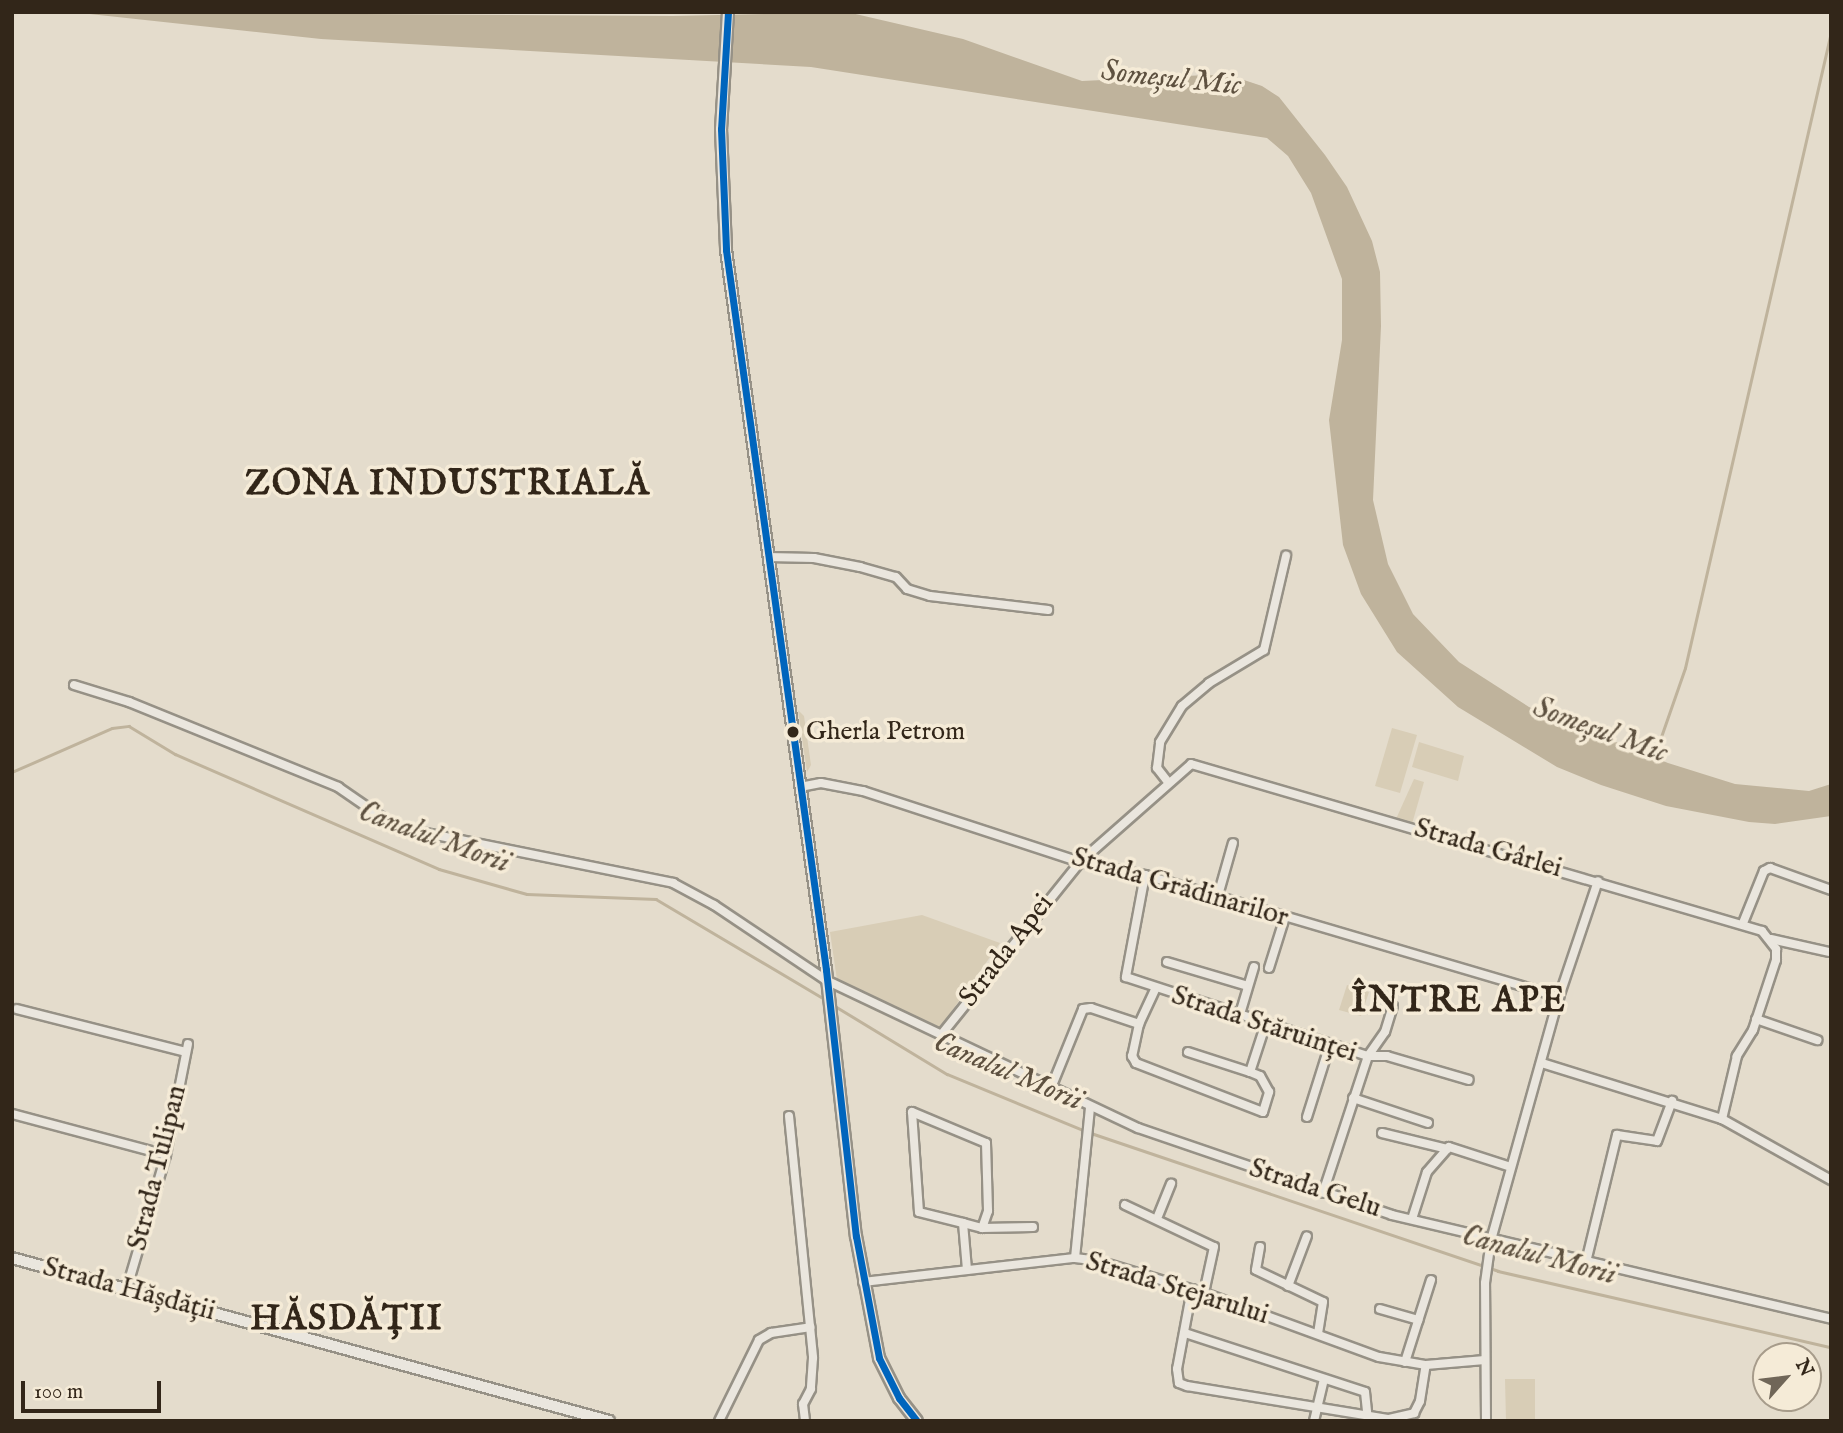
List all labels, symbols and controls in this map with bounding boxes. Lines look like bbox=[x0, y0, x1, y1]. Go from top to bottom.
water label: Someșul Mic bbox=[1099, 54, 1243, 104]
district label: ZONA INDUSTRIALĂ bbox=[247, 464, 649, 506]
water label: Someșul Mic bbox=[1528, 690, 1672, 772]
place label: Gherla Petrom bbox=[806, 716, 965, 748]
marker: Gherla Petrom bbox=[786, 725, 800, 739]
water label: Canalul Morii bbox=[354, 794, 514, 882]
street label: Strada Gârlei bbox=[1410, 812, 1566, 886]
street label: Strada Grădinarilor bbox=[1068, 841, 1292, 935]
street label: Strada Apei bbox=[953, 888, 1061, 1014]
street label: Strada Stăruinței bbox=[1167, 979, 1361, 1071]
district label: ÎNTRE APE bbox=[1352, 981, 1566, 1023]
water label: Canalul Morii bbox=[928, 1025, 1088, 1119]
street label: Strada Tulipan bbox=[121, 1082, 195, 1254]
street label: Strada Gelu bbox=[1245, 1152, 1385, 1226]
water label: Canalul Morii bbox=[1458, 1218, 1620, 1294]
street label: Strada Stejarului bbox=[1082, 1245, 1272, 1333]
street label: Strada Hășdății bbox=[39, 1251, 219, 1329]
district label: HĂSDĂȚII bbox=[251, 1299, 443, 1341]
north arrow bbox=[1752, 1342, 1822, 1412]
text: N bbox=[1789, 1355, 1818, 1381]
scale bar bbox=[24, 1366, 164, 1410]
text: 100 m bbox=[34, 1379, 83, 1406]

